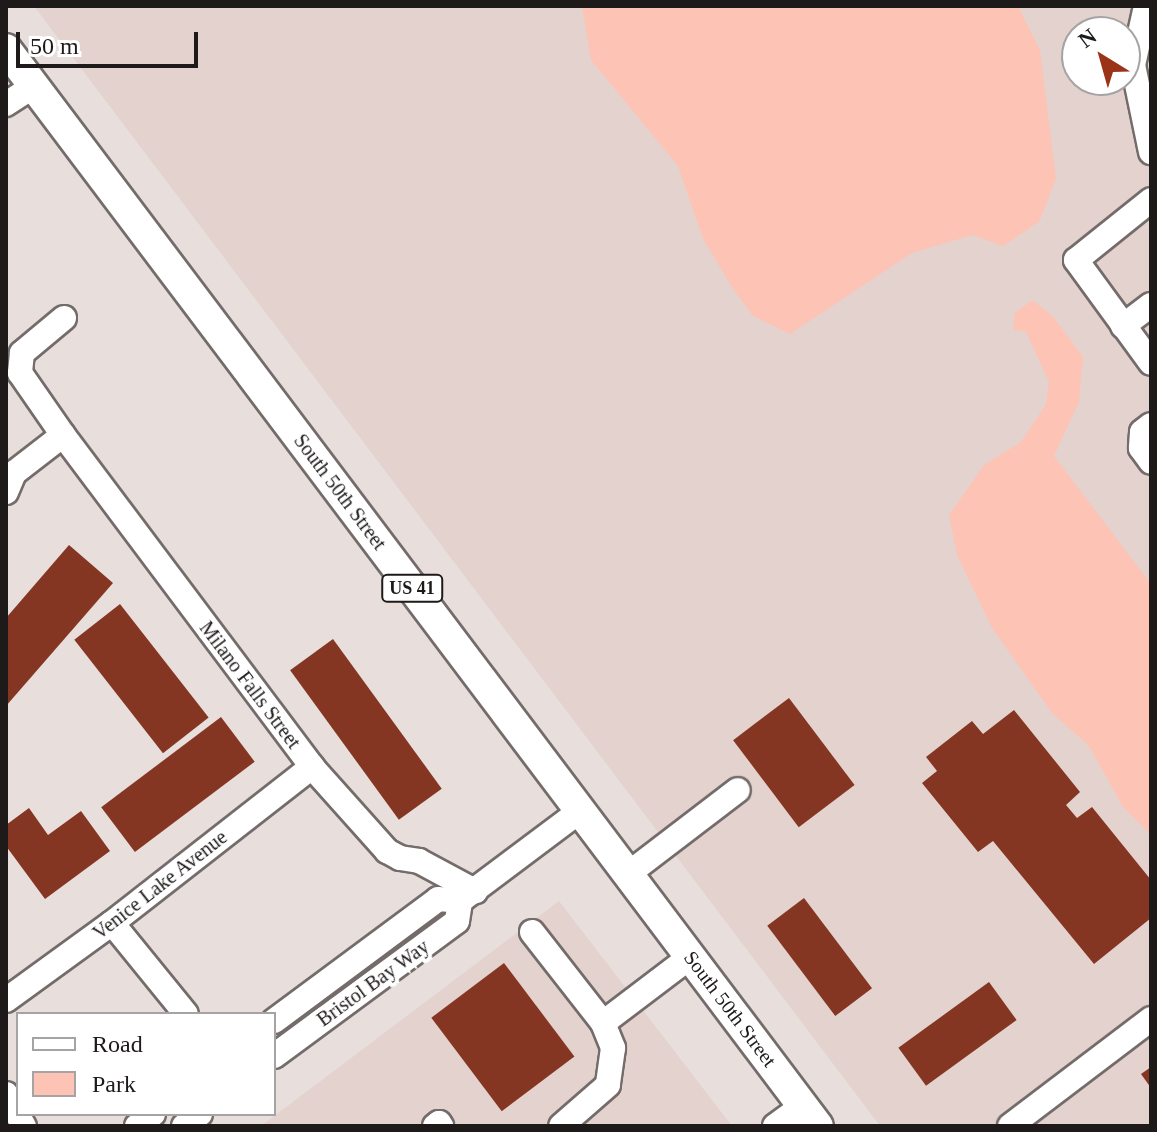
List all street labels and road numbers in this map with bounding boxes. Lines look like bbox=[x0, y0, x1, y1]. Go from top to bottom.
street label: South 50th Street bbox=[289, 429, 391, 555]
road number: US 41 bbox=[380, 574, 444, 602]
street label: Milano Falls Street bbox=[194, 617, 306, 753]
street label: Venice Lake Avenue bbox=[88, 825, 232, 945]
street label: Bristol Bay Way bbox=[312, 934, 434, 1032]
street label: South 50th Street bbox=[679, 946, 781, 1072]

